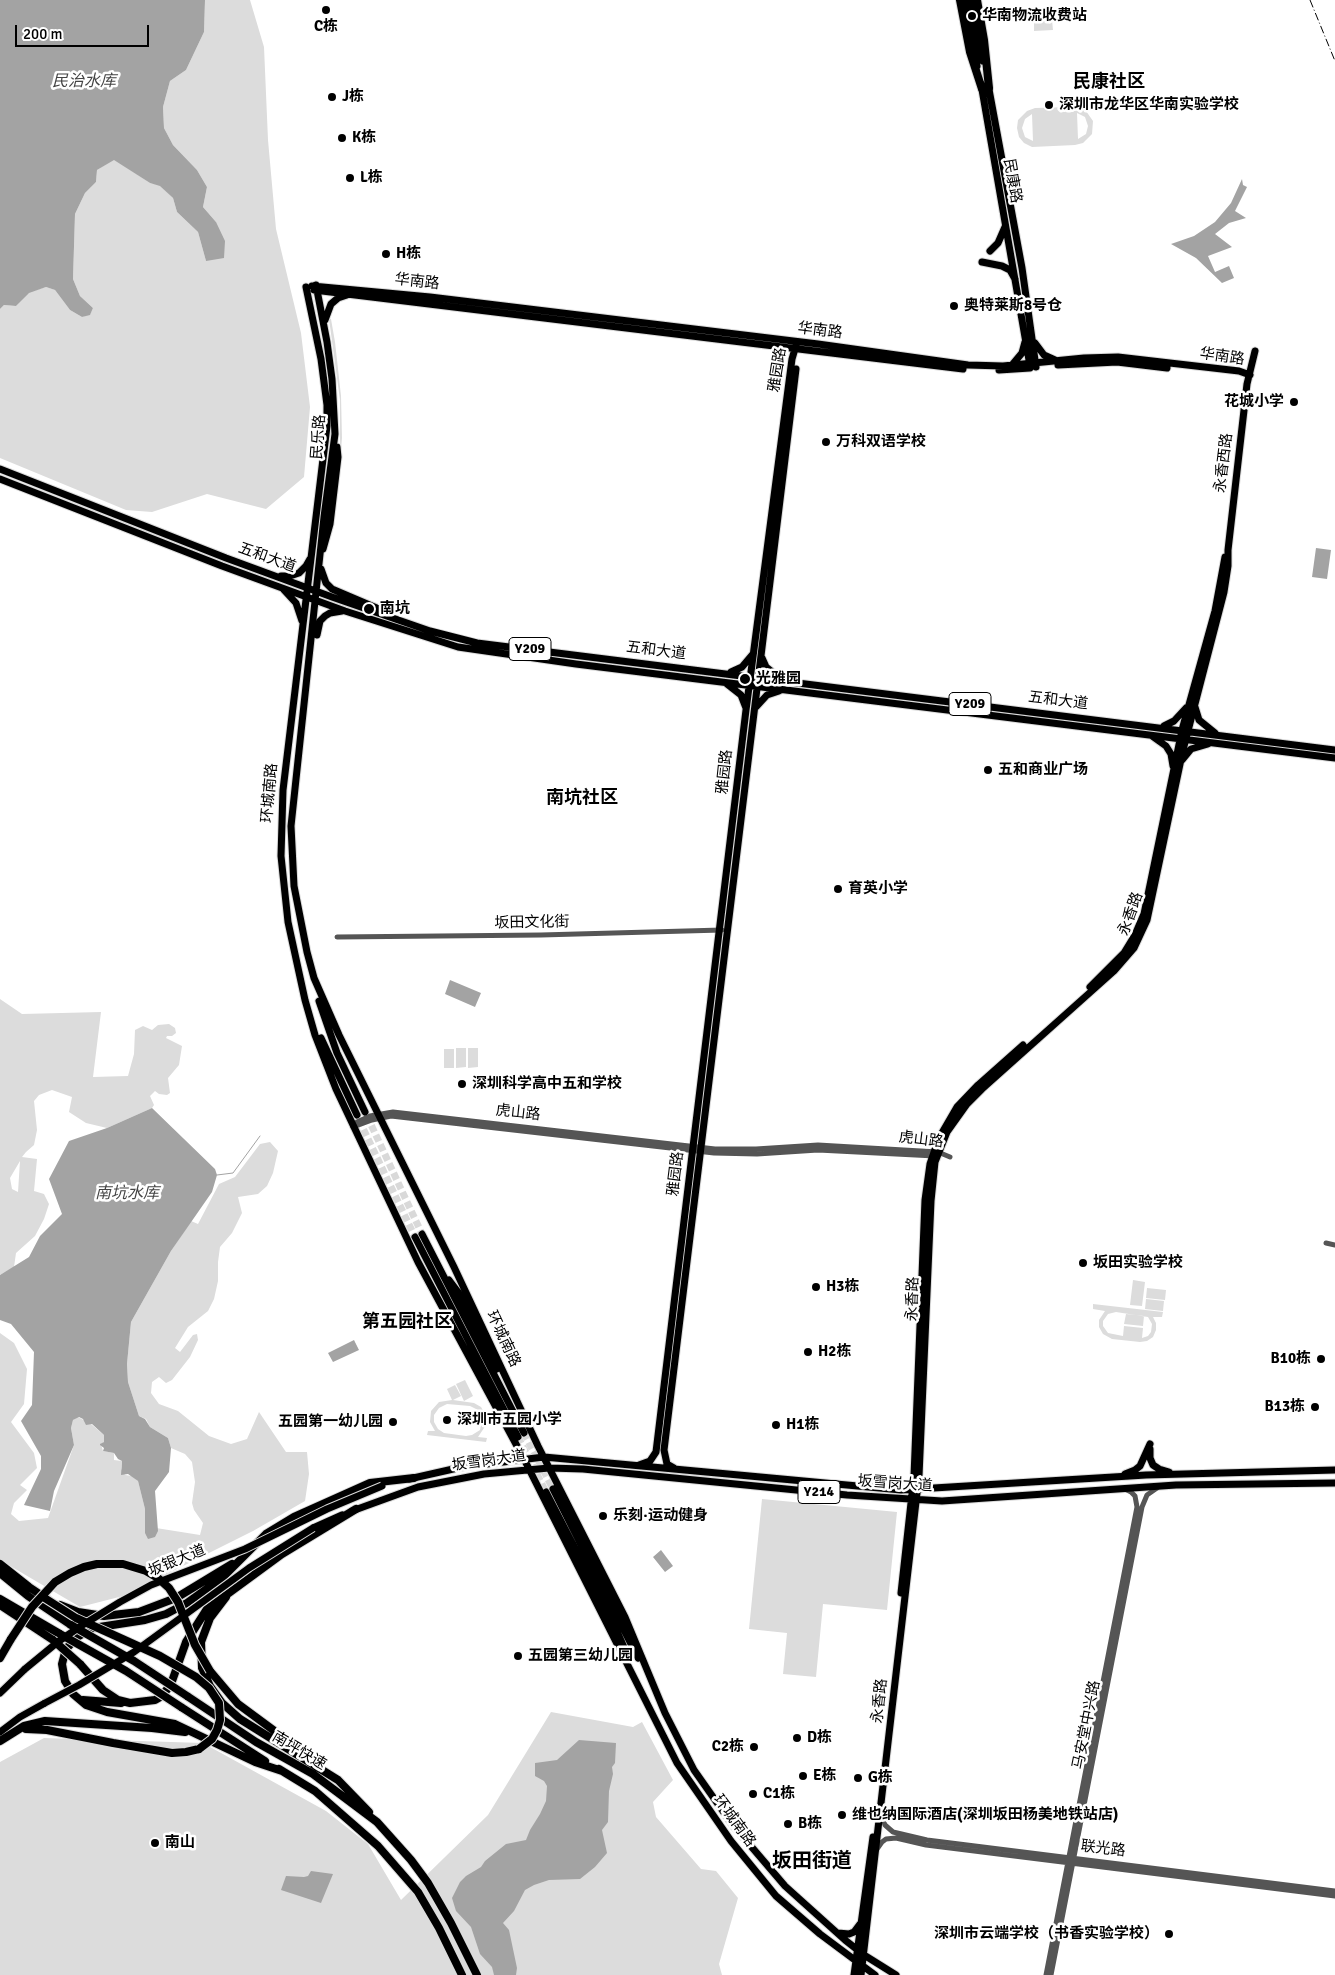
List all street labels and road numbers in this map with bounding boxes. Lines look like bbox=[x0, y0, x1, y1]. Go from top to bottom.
street label: 民康路 bbox=[999, 157, 1025, 205]
street label: 华南路 bbox=[394, 271, 440, 293]
street label: 华南路 bbox=[797, 319, 843, 343]
street label: 华南路 bbox=[1198, 345, 1246, 369]
street label: 雅园路 bbox=[766, 346, 790, 394]
street label: 民乐路 bbox=[308, 414, 330, 460]
street label: 永香西路 bbox=[1211, 432, 1237, 494]
street label: 五和大道 bbox=[236, 539, 298, 577]
road number: Y209 bbox=[509, 638, 551, 661]
street label: 五和大道 bbox=[625, 638, 687, 664]
street label: 五和大道 bbox=[1027, 688, 1089, 714]
road number: Y209 bbox=[949, 692, 991, 716]
street label: 雅园路 bbox=[714, 749, 736, 795]
street label: 环城南路 bbox=[258, 762, 282, 824]
street label: 永香路 bbox=[1115, 890, 1147, 938]
street label: 坂田文化街 bbox=[494, 913, 570, 933]
street label: 虎山路 bbox=[495, 1102, 541, 1124]
street label: 虎山路 bbox=[898, 1128, 944, 1152]
street label: 雅园路 bbox=[664, 1151, 688, 1197]
street label: 永香路 bbox=[903, 1276, 923, 1322]
street label: 环城南路 bbox=[482, 1308, 524, 1370]
street label: 坂雪岗大道 bbox=[451, 1447, 527, 1475]
street label: 坂雪岗大道 bbox=[857, 1472, 933, 1496]
road number: Y214 bbox=[798, 1480, 840, 1504]
street label: 坂银大道 bbox=[146, 1541, 208, 1581]
street label: 永香路 bbox=[869, 1678, 891, 1724]
street label: 马安堂中兴路 bbox=[1070, 1679, 1104, 1771]
street label: 南坪快速 bbox=[269, 1728, 329, 1774]
street label: 环城南路 bbox=[709, 1791, 759, 1851]
street label: 联光路 bbox=[1080, 1837, 1126, 1861]

